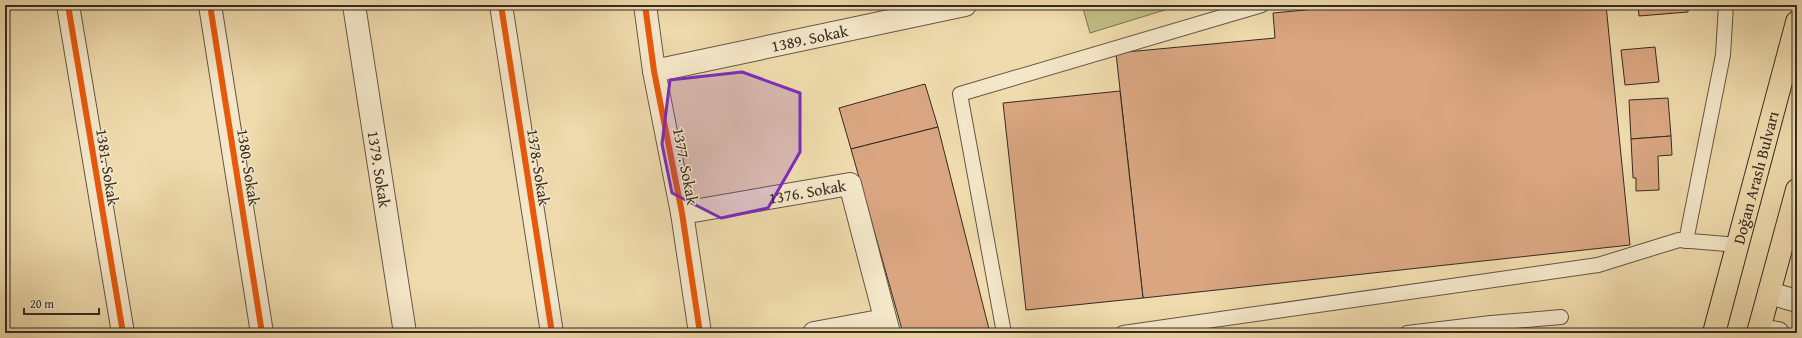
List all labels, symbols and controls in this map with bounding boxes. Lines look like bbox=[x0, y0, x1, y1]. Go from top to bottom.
street label: 1389. Sokak bbox=[769, 18, 851, 58]
street label: Doğan Araslı Bulvarı bbox=[1726, 108, 1785, 247]
street label: 1377. Sokak bbox=[667, 125, 705, 207]
street label: 1381. Sokak bbox=[90, 127, 126, 208]
street label: 1380. Sokak bbox=[231, 127, 267, 208]
street label: 1378. Sokak bbox=[521, 127, 557, 208]
street label: 1379. Sokak bbox=[362, 129, 397, 210]
street label: 1376. Sokak bbox=[767, 173, 848, 210]
scale bar bbox=[24, 290, 99, 316]
text: 20 m bbox=[30, 295, 54, 312]

